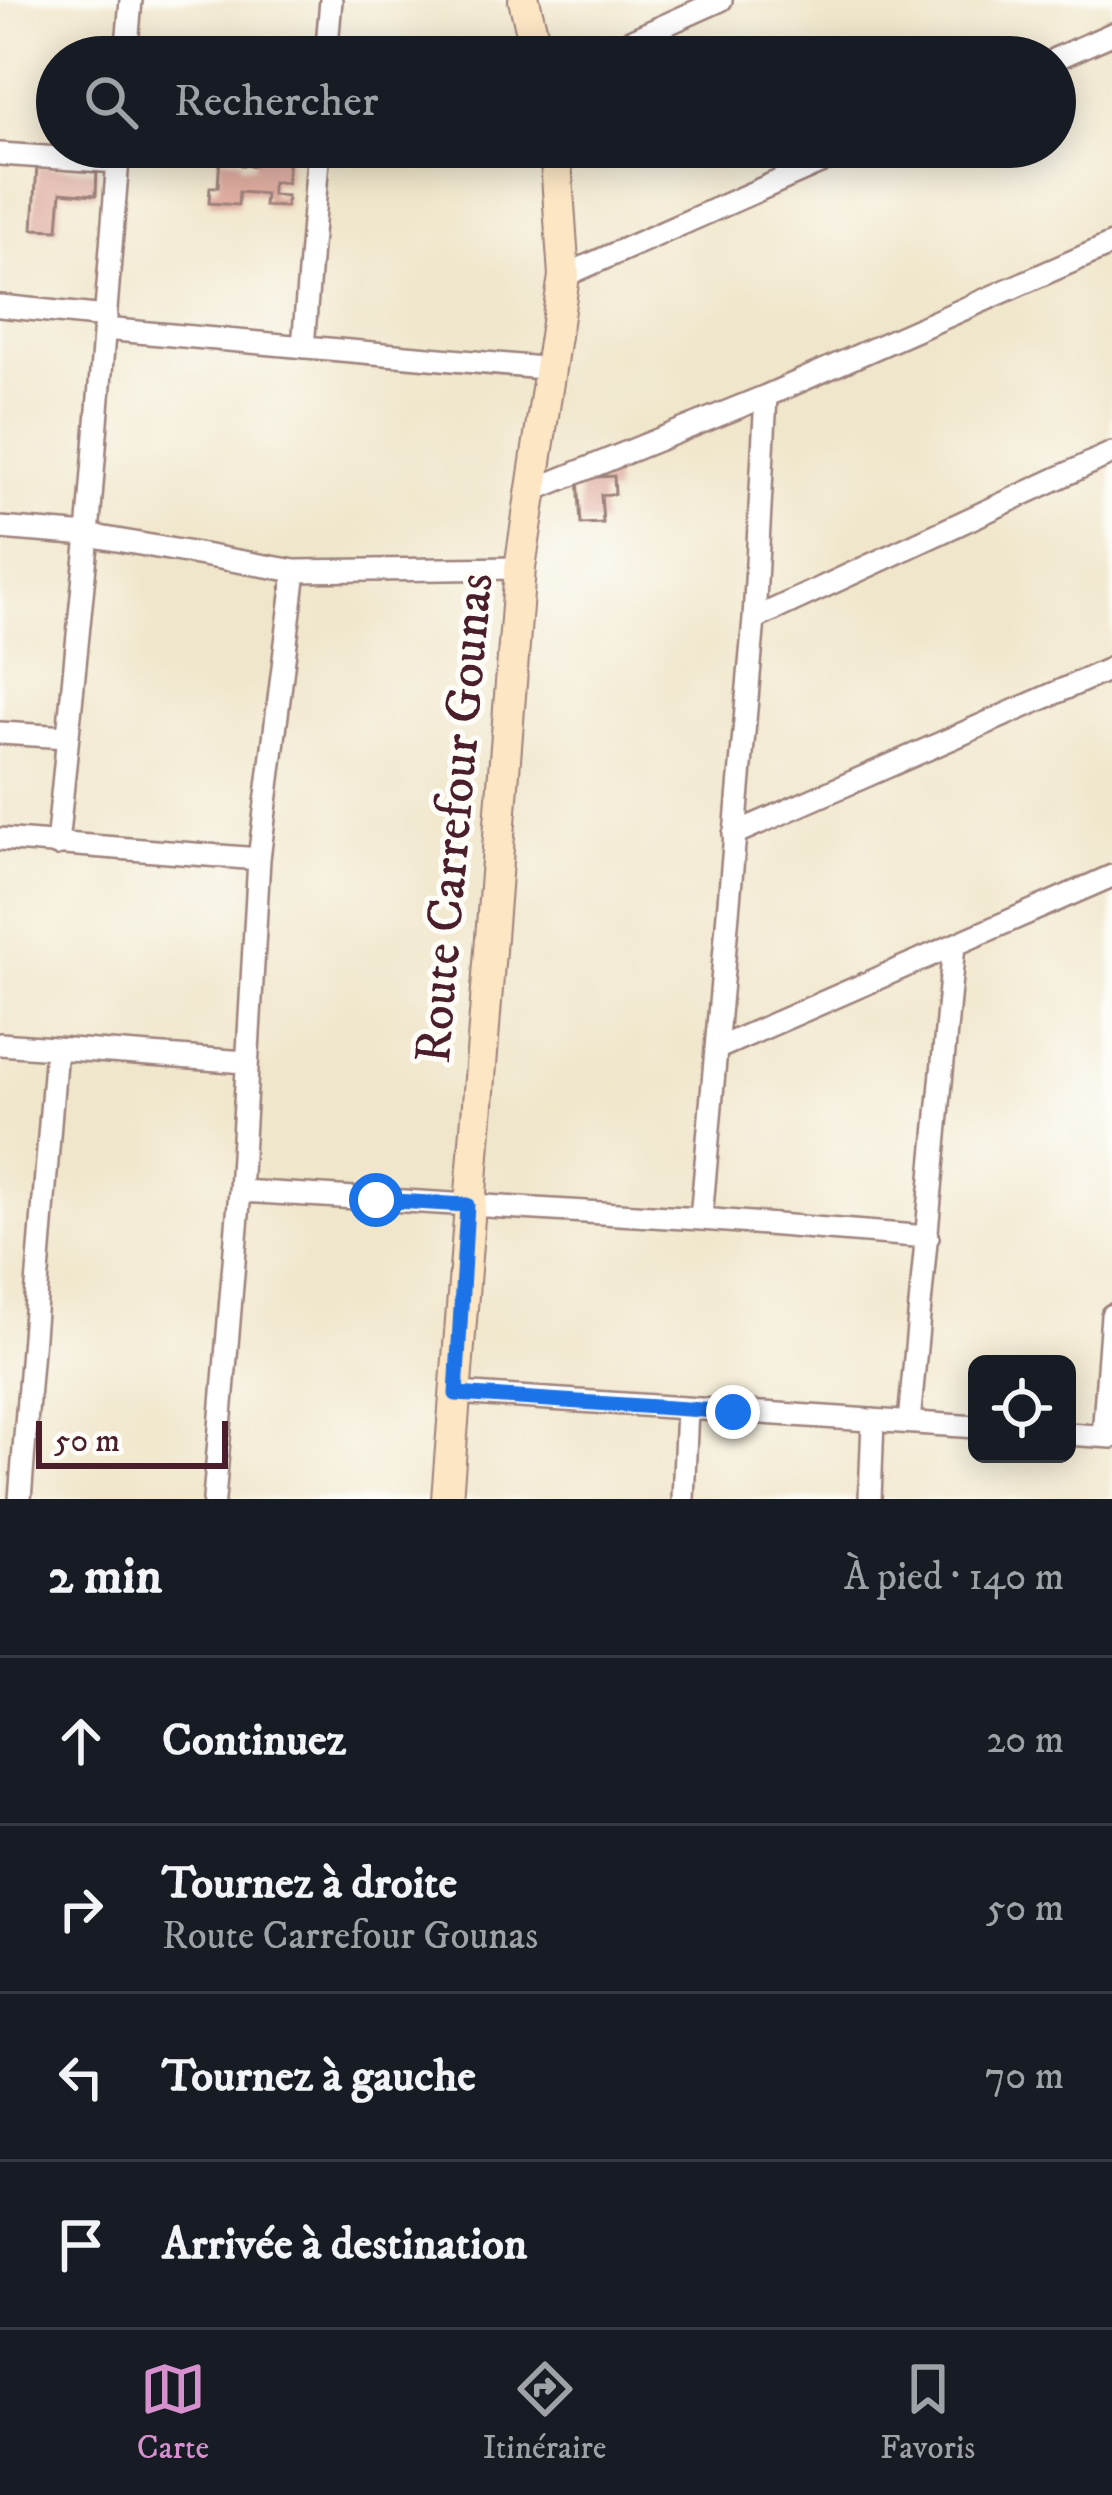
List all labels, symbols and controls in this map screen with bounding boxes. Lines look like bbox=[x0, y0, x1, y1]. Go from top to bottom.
search box bbox=[36, 36, 1076, 168]
icon: search bbox=[78, 69, 144, 135]
text: Rechercher bbox=[174, 74, 379, 130]
street label: Route Carrefour Gounas bbox=[402, 570, 508, 1066]
route start bbox=[349, 1173, 403, 1227]
map controls bbox=[968, 1355, 1076, 1463]
button: locate bbox=[968, 1355, 1076, 1463]
route end bbox=[706, 1385, 760, 1439]
scale bar bbox=[36, 1415, 228, 1468]
text: 50 m bbox=[54, 1421, 120, 1462]
text: 2 min bbox=[48, 1545, 162, 1609]
text: À pied · 140 m bbox=[844, 1553, 1064, 1602]
icon: ahead bbox=[48, 1708, 114, 1774]
text: Continuez bbox=[162, 1713, 346, 1769]
text: 20 m bbox=[986, 1716, 1064, 1765]
text: Tournez à droite bbox=[162, 1856, 457, 1912]
icon: right bbox=[48, 1876, 114, 1942]
text: 50 m bbox=[986, 1884, 1064, 1933]
text: Route Carrefour Gounas bbox=[162, 1912, 538, 1961]
icon: left bbox=[48, 2044, 114, 2110]
text: Tournez à gauche bbox=[162, 2049, 476, 2105]
text: 70 m bbox=[985, 2052, 1064, 2101]
icon: arrive bbox=[48, 2212, 114, 2278]
text: Arrivée à destination bbox=[162, 2217, 527, 2273]
tab: Carte bbox=[137, 2356, 209, 2469]
tab: Itinéraire bbox=[483, 2356, 606, 2469]
tab: Favoris bbox=[880, 2356, 975, 2469]

